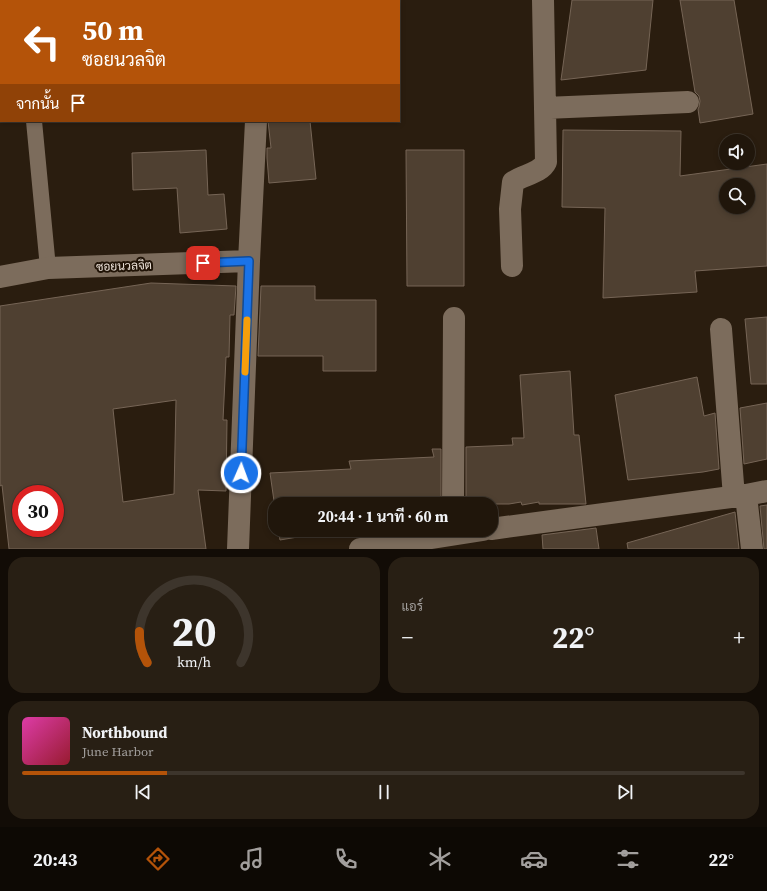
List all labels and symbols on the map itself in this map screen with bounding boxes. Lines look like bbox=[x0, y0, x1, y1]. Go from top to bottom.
pin bbox=[186, 246, 220, 280]
street label: ซอยนวลจิต bbox=[96, 257, 152, 275]
position arrow bbox=[220, 452, 262, 494]
speed limit sign: 30 bbox=[12, 485, 64, 537]

